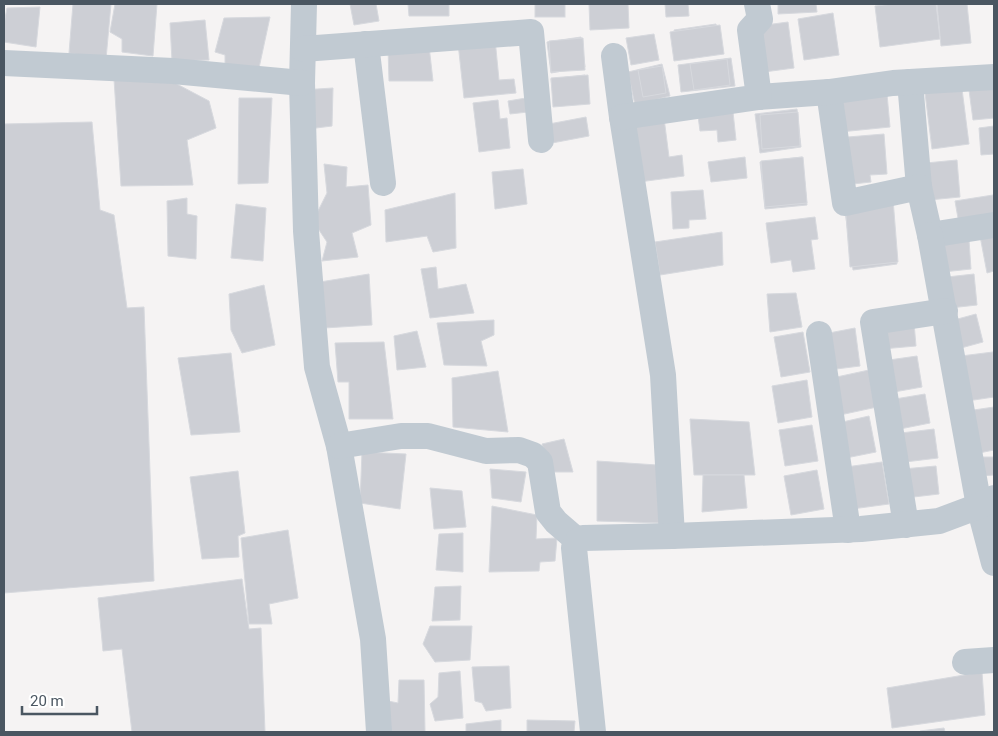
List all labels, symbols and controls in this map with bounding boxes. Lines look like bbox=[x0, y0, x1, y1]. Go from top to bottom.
scale bar bbox=[22, 684, 98, 716]
text: 20 m bbox=[30, 692, 64, 710]

